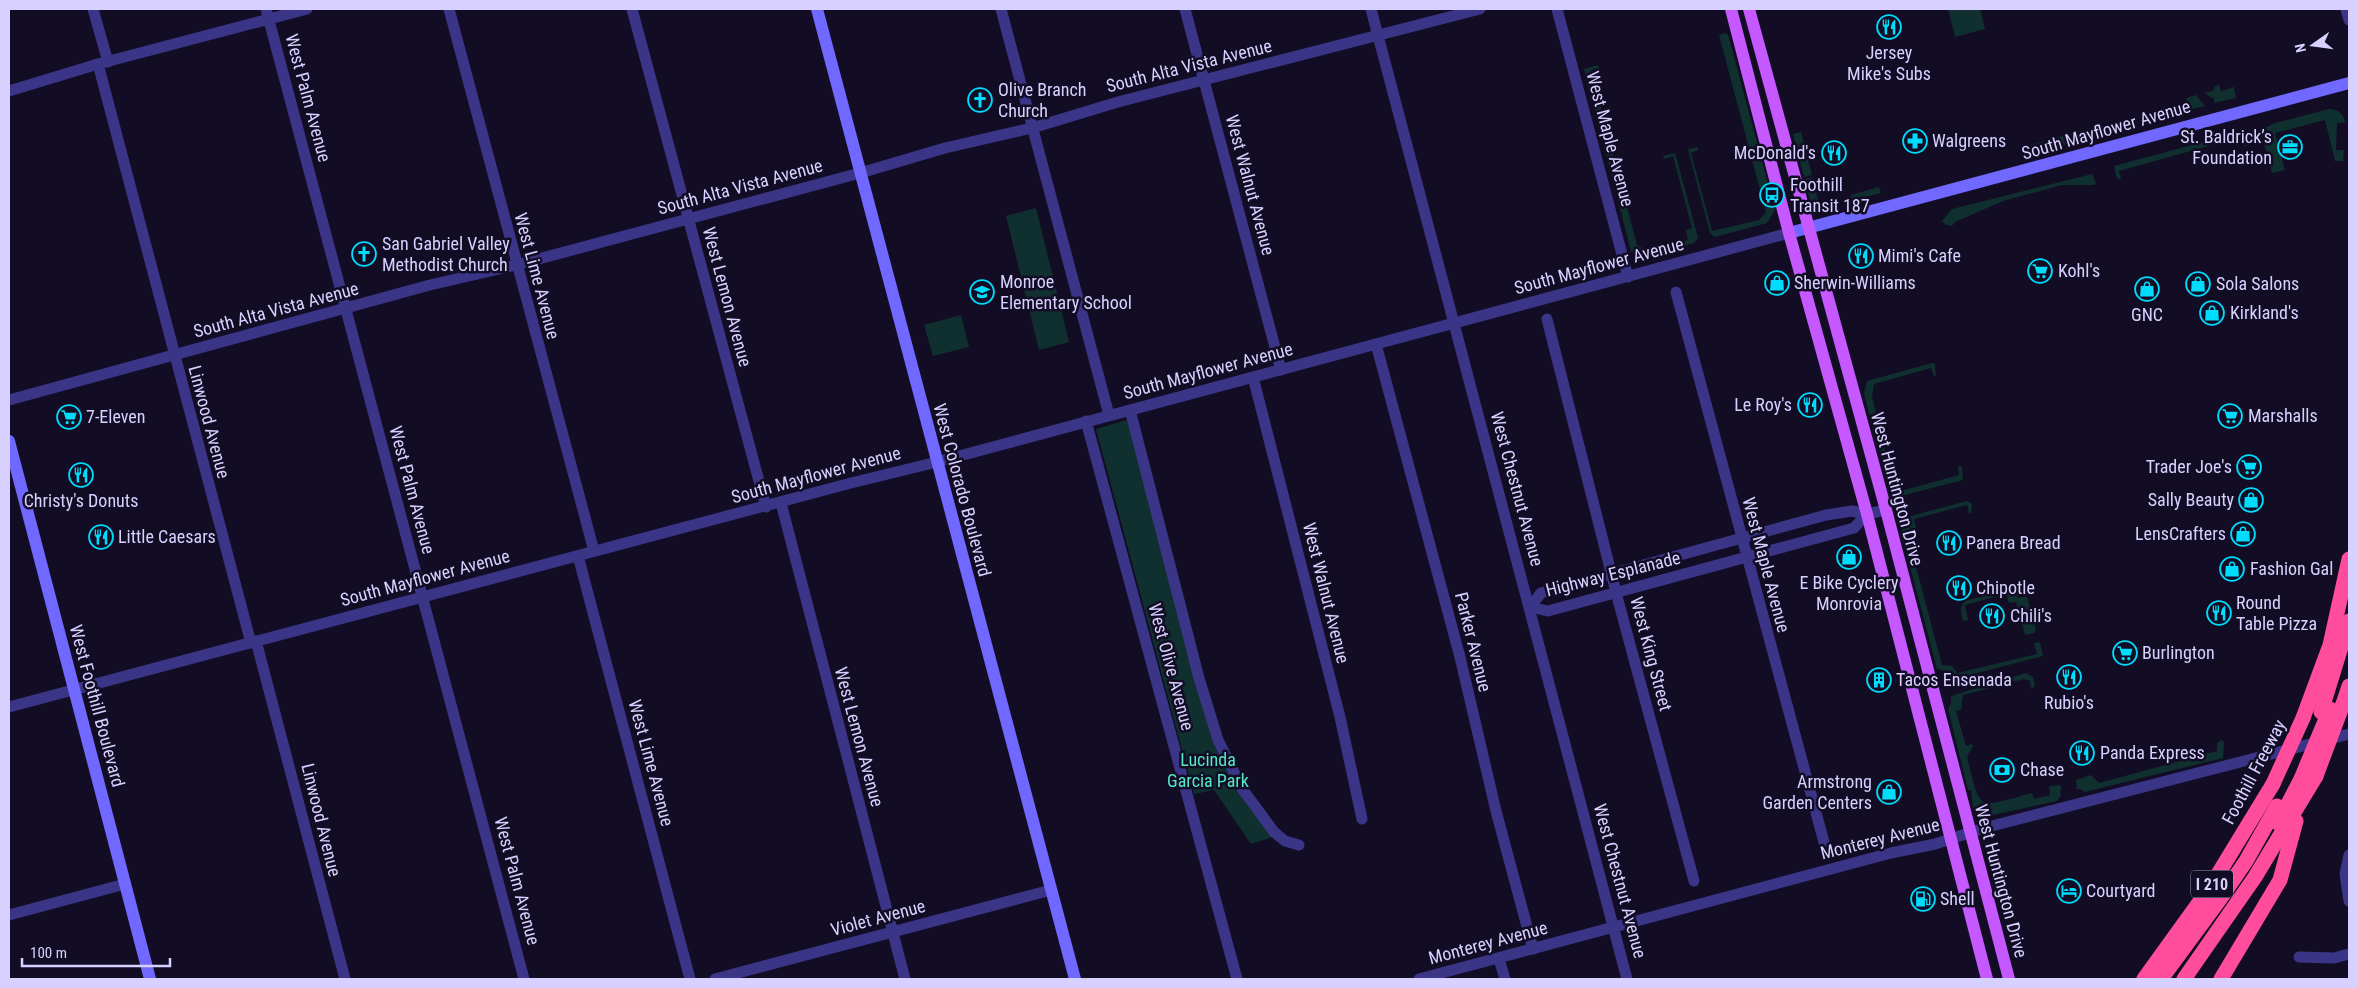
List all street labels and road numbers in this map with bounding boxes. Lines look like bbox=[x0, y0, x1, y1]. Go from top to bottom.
street label: West Palm Avenue bbox=[281, 32, 336, 164]
street label: South Alta Vista Avenue bbox=[1104, 35, 1274, 96]
street label: West Maple Avenue bbox=[1582, 69, 1639, 209]
street label: South Mayflower Avenue bbox=[2019, 95, 2193, 164]
street label: West Walnut Avenue bbox=[1222, 112, 1279, 257]
street label: South Alta Vista Avenue bbox=[655, 154, 825, 219]
street label: West Lime Avenue bbox=[510, 210, 564, 341]
street label: West Lemon Avenue bbox=[699, 225, 756, 369]
street label: South Mayflower Avenue bbox=[1512, 233, 1686, 298]
street label: South Alta Vista Avenue bbox=[191, 277, 361, 342]
street label: South Mayflower Avenue bbox=[1121, 338, 1295, 403]
street label: Linwood Avenue bbox=[184, 363, 235, 481]
street label: West Colorado Boulevard bbox=[929, 401, 996, 579]
street label: West Chestnut Avenue bbox=[1487, 409, 1548, 568]
street label: West Huntington Drive bbox=[1867, 410, 1928, 568]
street label: West Palm Avenue bbox=[385, 424, 440, 556]
street label: South Mayflower Avenue bbox=[729, 442, 903, 507]
street label: West Maple Avenue bbox=[1738, 495, 1795, 635]
street label: West Walnut Avenue bbox=[1299, 520, 1354, 665]
street label: South Mayflower Avenue bbox=[338, 545, 512, 610]
street label: Highway Esplanade bbox=[1543, 547, 1682, 600]
street label: Parker Avenue bbox=[1451, 590, 1496, 694]
street label: West King Street bbox=[1626, 594, 1677, 713]
street label: West Olive Avenue bbox=[1144, 601, 1199, 733]
street label: West Foothill Boulevard bbox=[66, 622, 129, 789]
street label: West Lemon Avenue bbox=[831, 665, 888, 809]
street label: West Lime Avenue bbox=[624, 697, 678, 828]
street label: Foothill Freeway bbox=[2217, 715, 2290, 828]
street label: Linwood Avenue bbox=[297, 761, 346, 879]
street label: West Chestnut Avenue bbox=[1590, 801, 1651, 960]
street label: West Huntington Drive bbox=[1971, 802, 2032, 960]
street label: Monterey Avenue bbox=[1818, 814, 1942, 863]
street label: West Palm Avenue bbox=[490, 815, 545, 947]
road number: I 210 bbox=[2191, 871, 2233, 898]
street label: Violet Avenue bbox=[828, 895, 927, 940]
street label: Monterey Avenue bbox=[1426, 917, 1550, 968]

